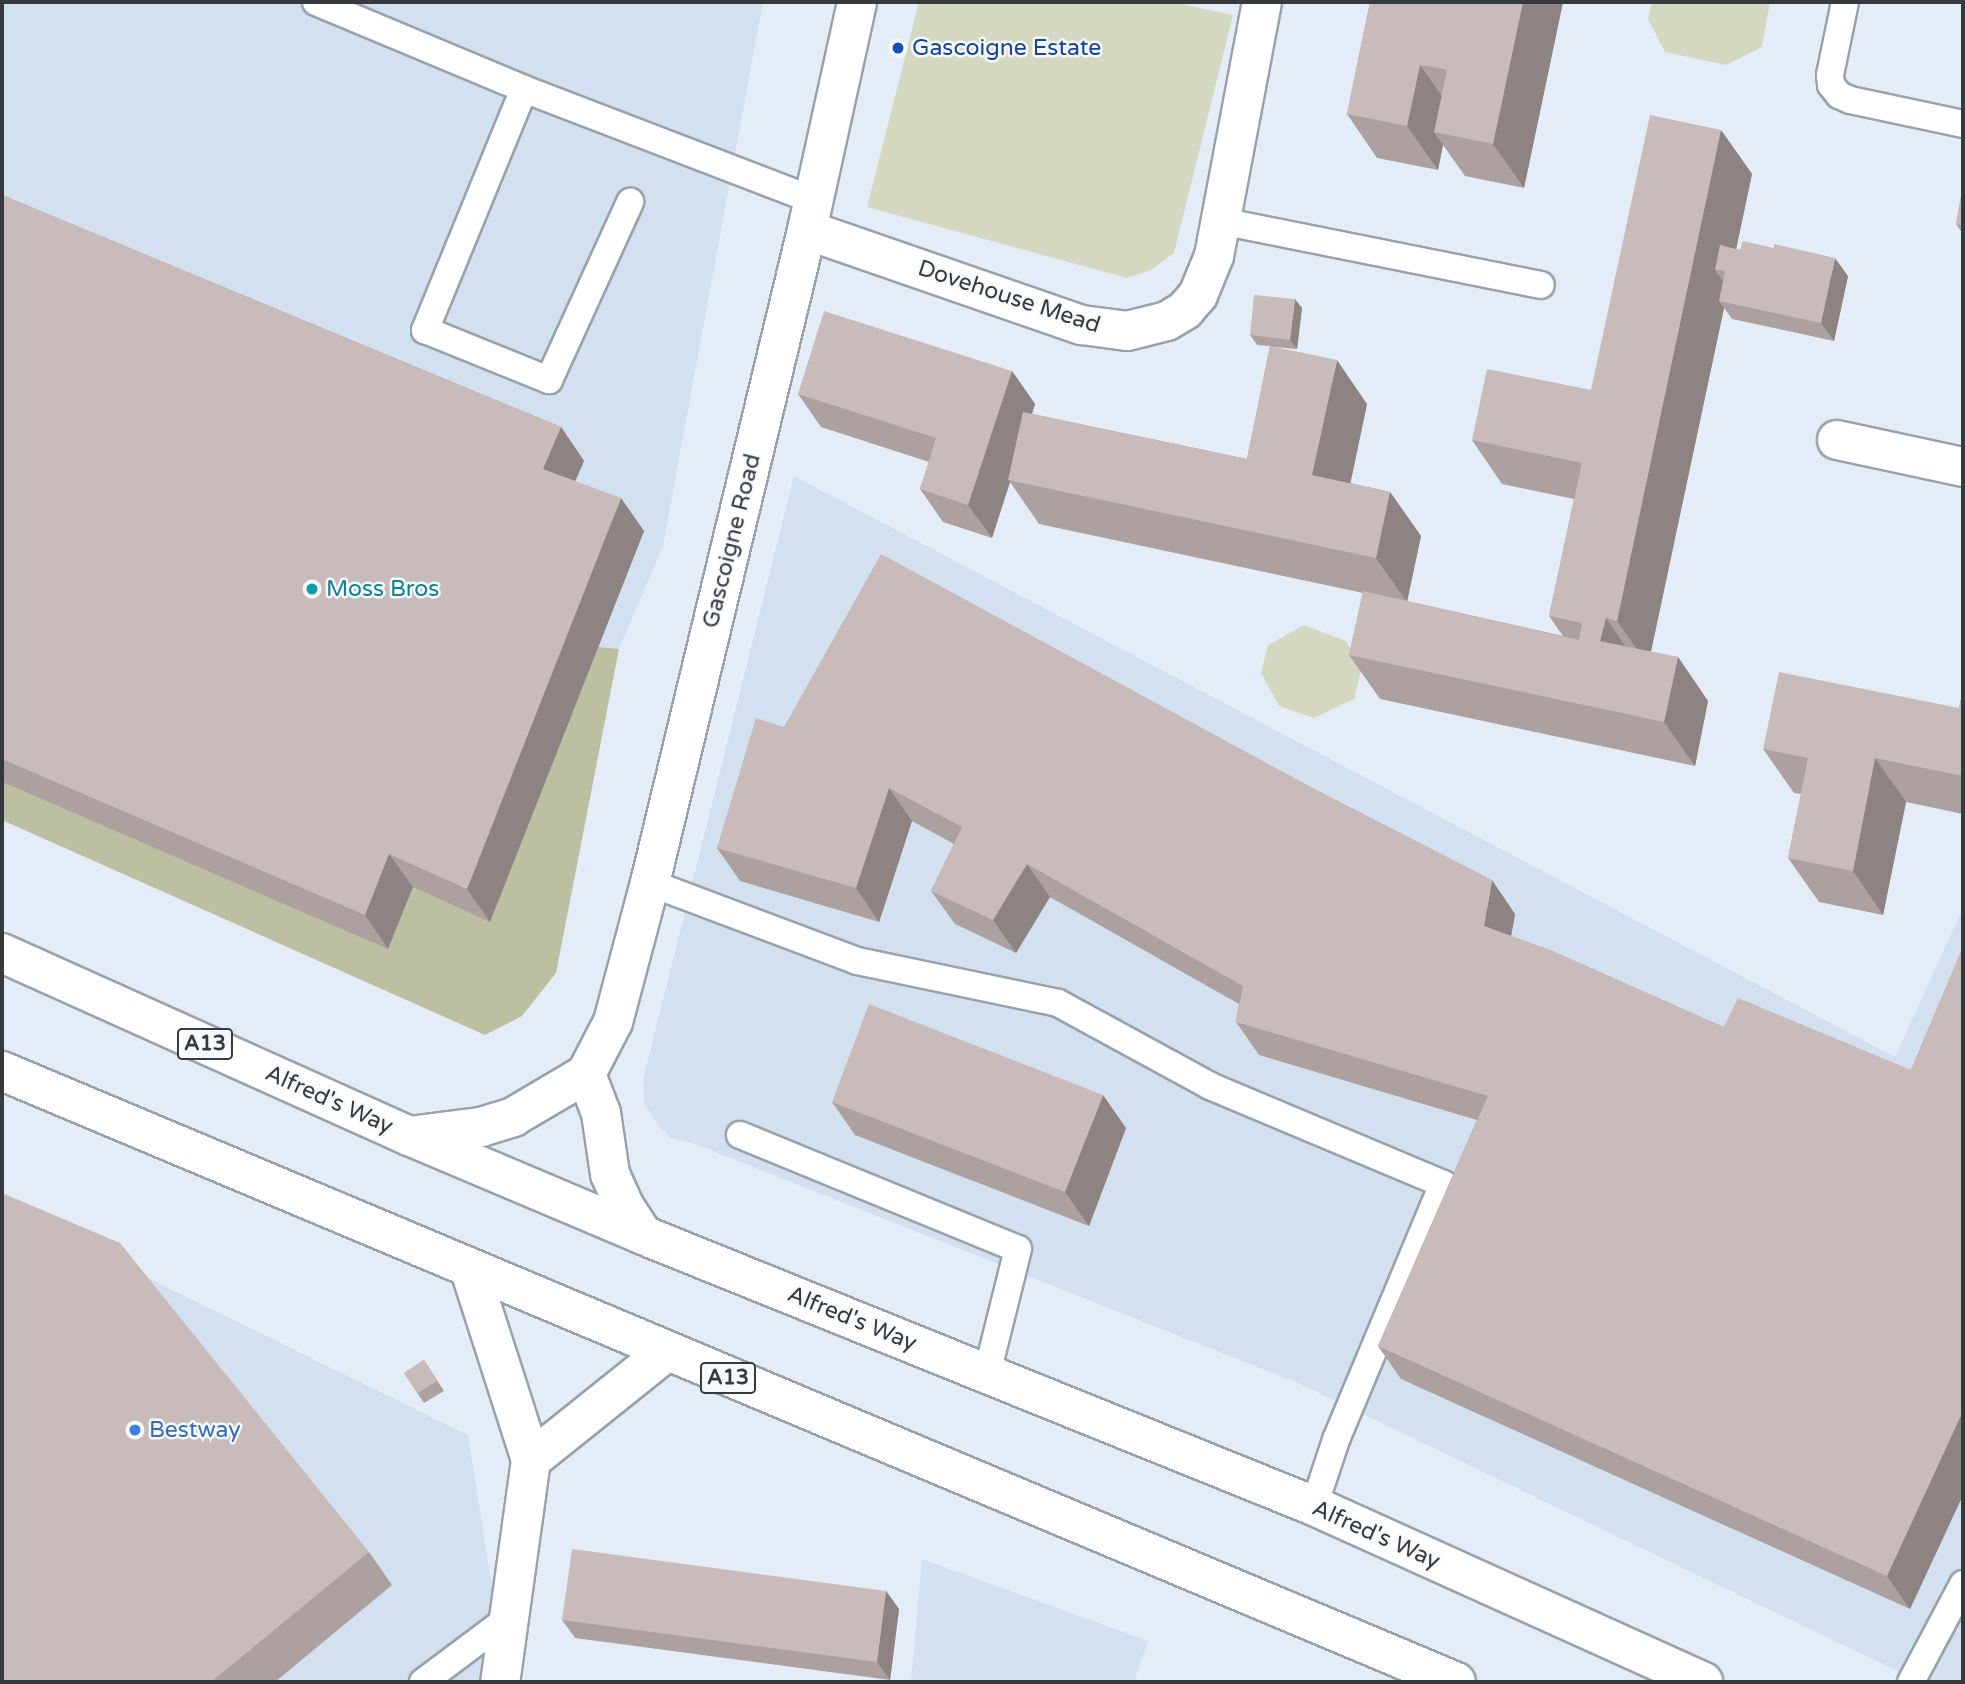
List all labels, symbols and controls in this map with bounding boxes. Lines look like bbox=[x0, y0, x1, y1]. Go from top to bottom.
place label: Gascoigne Estate bbox=[912, 34, 1101, 62]
marker: Gascoigne Estate bbox=[890, 40, 906, 56]
street label: Dovehouse Mead bbox=[914, 255, 1104, 339]
street label: Gascoigne Road bbox=[697, 451, 767, 631]
place label: Moss Bros bbox=[326, 575, 439, 603]
marker: Moss Bros bbox=[304, 581, 320, 597]
road number: A13 bbox=[175, 1026, 235, 1062]
street label: Alfred's Way bbox=[261, 1060, 397, 1140]
street label: Alfred's Way bbox=[783, 1281, 921, 1357]
road number: A13 bbox=[698, 1360, 758, 1396]
place label: Bestway bbox=[149, 1416, 241, 1444]
marker: Bestway bbox=[127, 1422, 143, 1438]
street label: Alfred's Way bbox=[1308, 1495, 1444, 1575]

